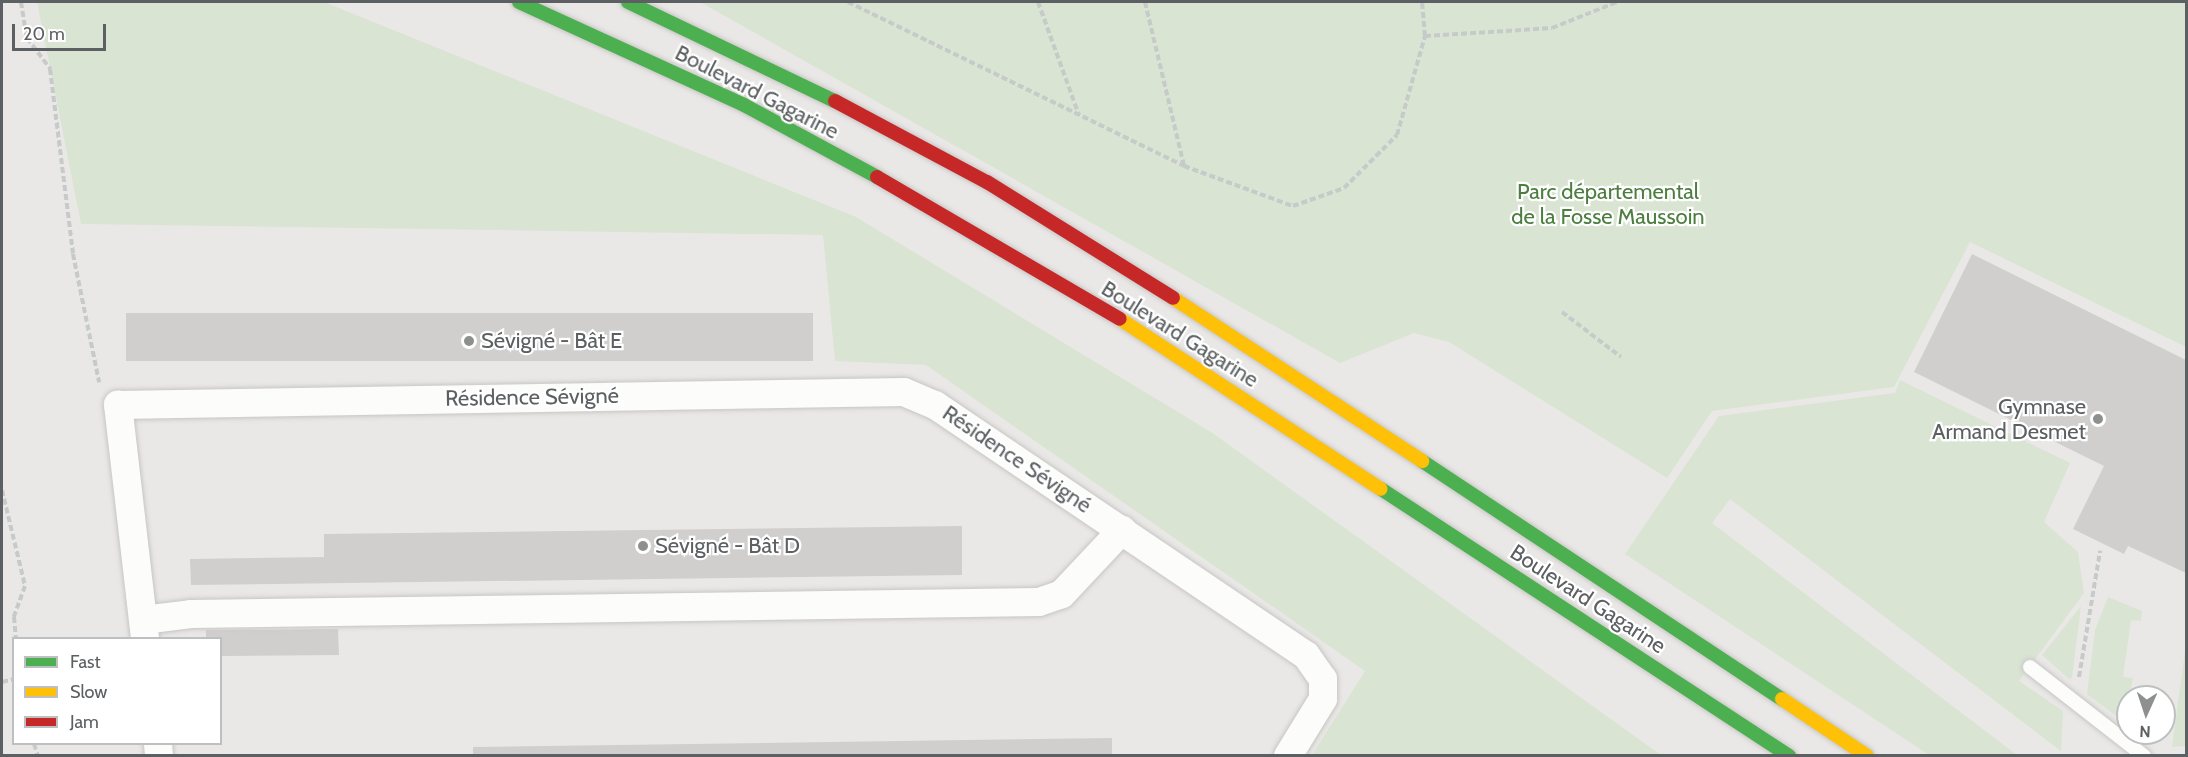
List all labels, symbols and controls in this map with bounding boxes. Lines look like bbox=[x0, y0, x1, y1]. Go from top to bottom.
scale bar bbox=[15, 12, 110, 50]
text: 20 m bbox=[23, 23, 65, 45]
street label: Boulevard Gagarine bbox=[671, 39, 843, 145]
park label: Parc départemental de la Fosse Maussoin bbox=[1511, 178, 1705, 230]
street label: Boulevard Gagarine bbox=[1097, 275, 1263, 393]
place label: Sévigné - Bât E bbox=[481, 328, 622, 354]
marker: Sévigné - Bât E bbox=[462, 334, 476, 348]
street label: Résidence Sévigné bbox=[445, 382, 619, 412]
place label: Gymnase Armand Desmet bbox=[1932, 393, 2086, 445]
street label: Résidence Sévigné bbox=[938, 399, 1096, 519]
marker: Gymnase Armand Desmet bbox=[2091, 412, 2105, 426]
place label: Sévigné - Bât D bbox=[655, 533, 800, 559]
marker: Sévigné - Bât D bbox=[636, 539, 650, 553]
street label: Boulevard Gagarine bbox=[1505, 539, 1671, 659]
legend bbox=[12, 637, 222, 745]
text: Fast bbox=[70, 651, 101, 673]
text: Slow bbox=[70, 681, 107, 703]
north arrow bbox=[2116, 685, 2176, 745]
text: Jam bbox=[70, 711, 99, 733]
text: N bbox=[2139, 722, 2151, 741]

